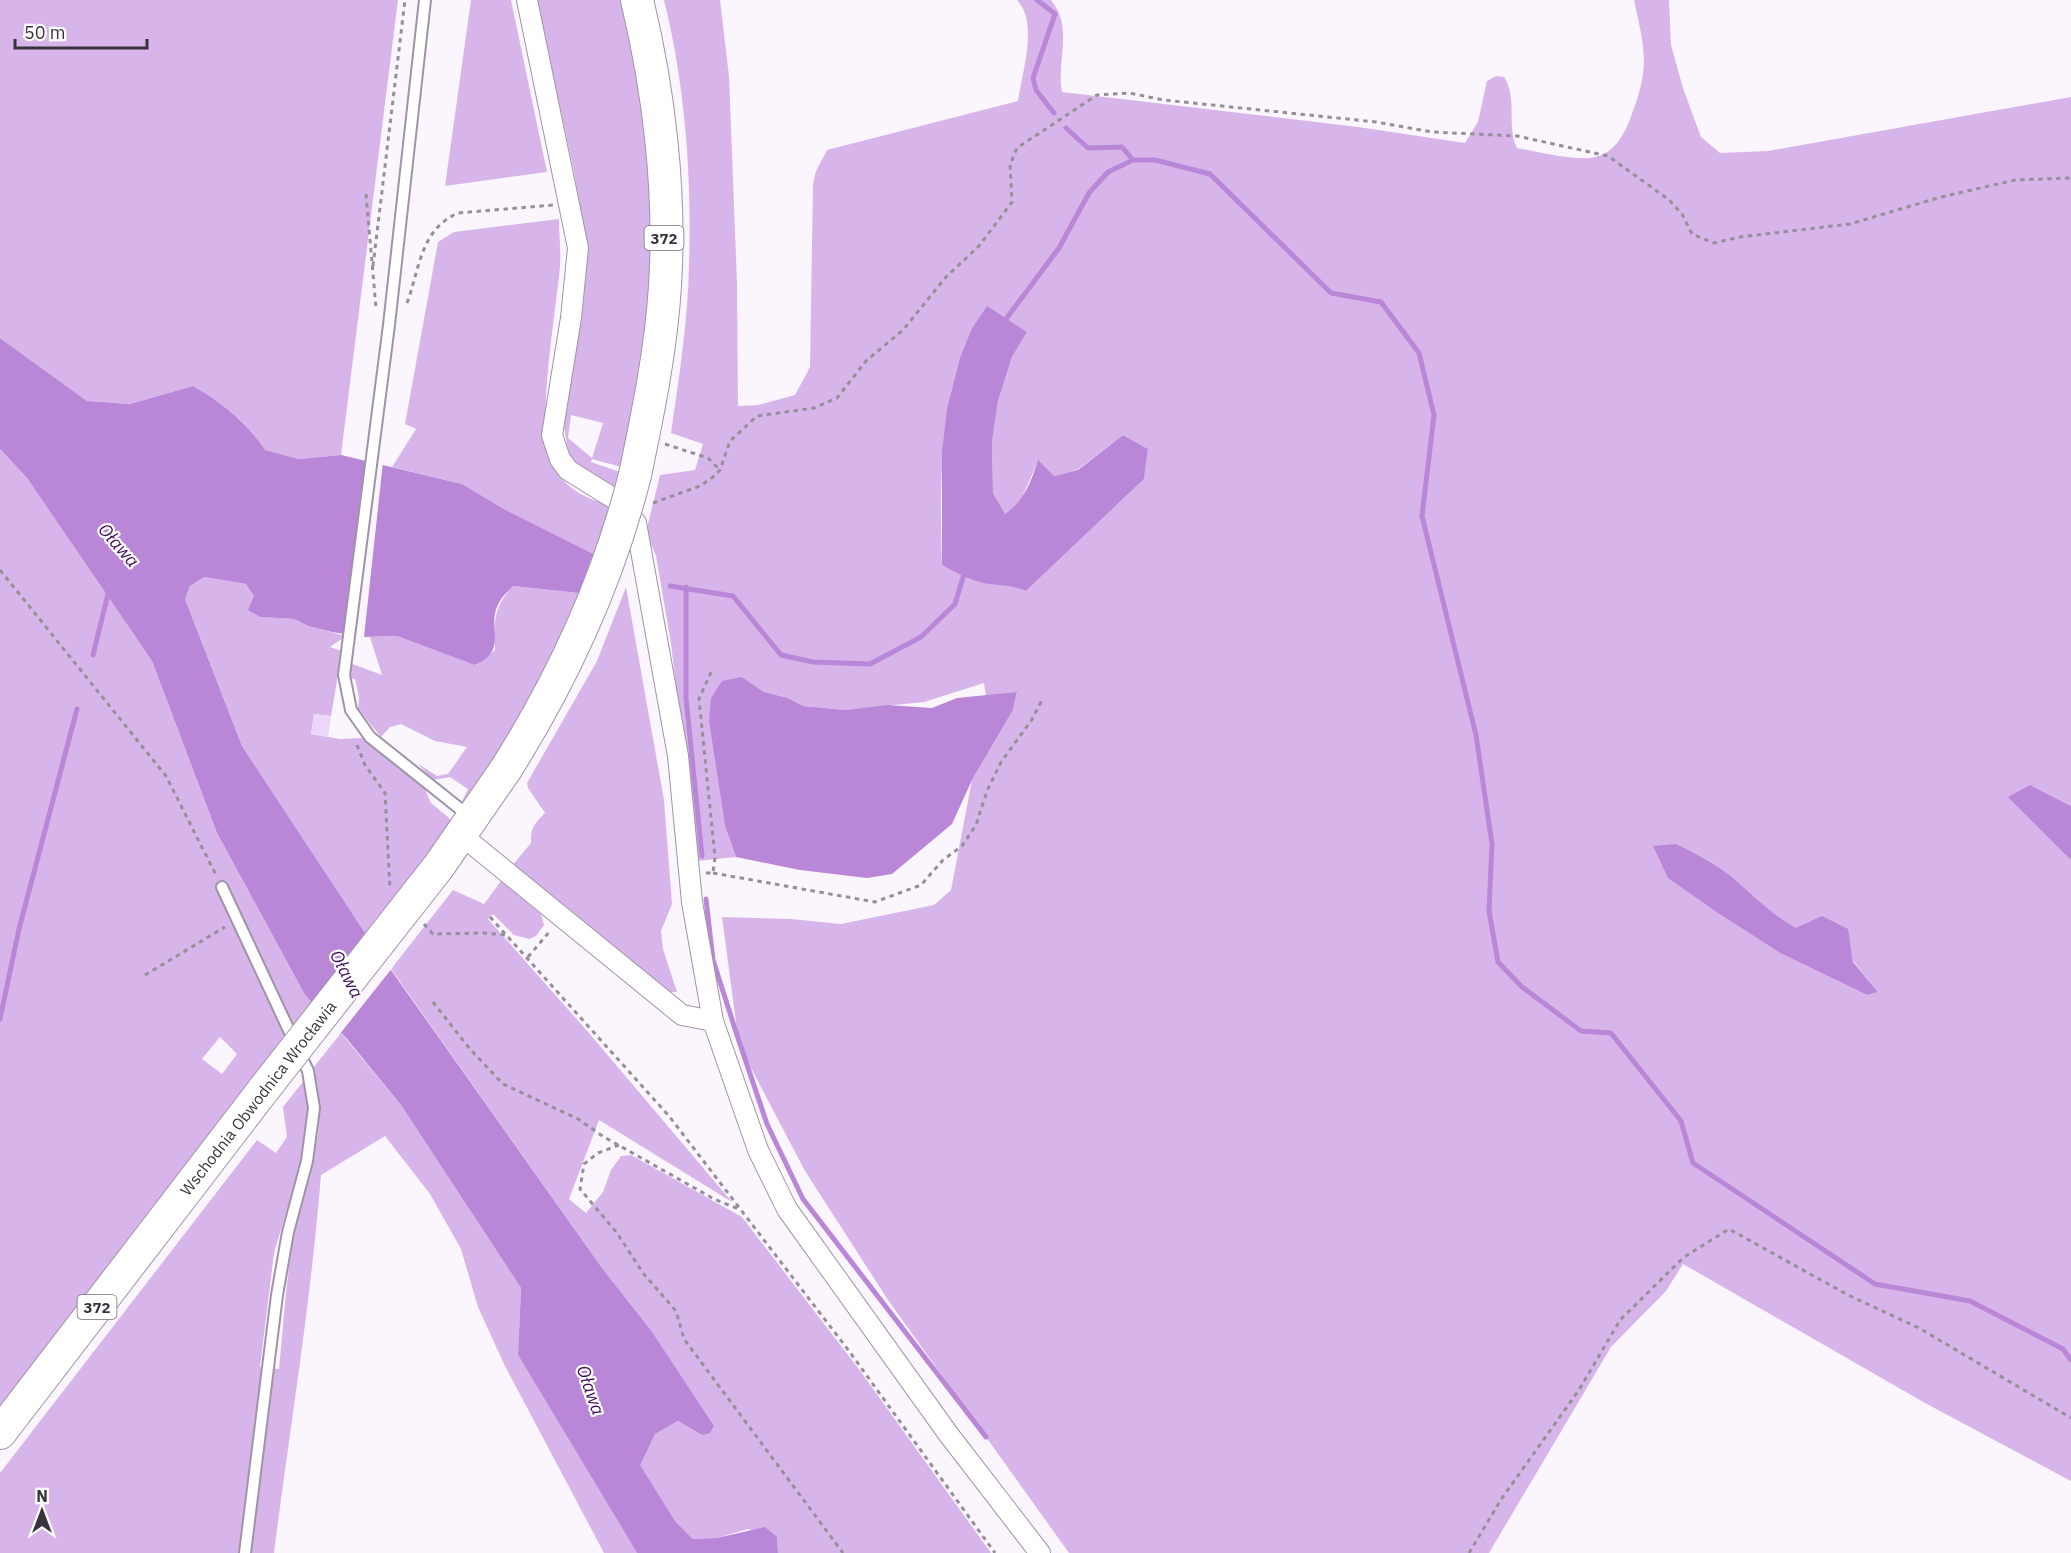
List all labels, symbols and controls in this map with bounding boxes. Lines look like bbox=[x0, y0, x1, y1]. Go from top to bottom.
scale bar bbox=[15, 12, 147, 50]
text: 50 m bbox=[24, 21, 66, 44]
road number: 372 bbox=[644, 226, 684, 250]
water label: Oława bbox=[94, 518, 144, 572]
water label: Oława bbox=[325, 946, 369, 1002]
street label: Wschodnia Obwodnica Wrocławia bbox=[176, 996, 341, 1199]
road number: 372 bbox=[78, 1295, 116, 1319]
water label: Oława bbox=[572, 1362, 610, 1418]
north arrow bbox=[12, 1481, 72, 1541]
text: N bbox=[36, 1486, 48, 1506]

